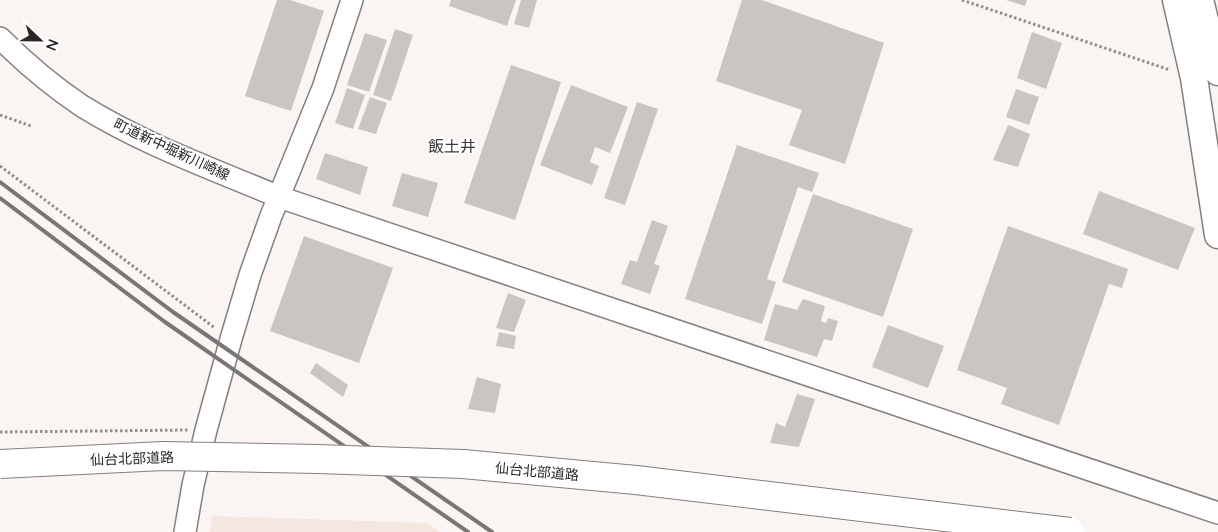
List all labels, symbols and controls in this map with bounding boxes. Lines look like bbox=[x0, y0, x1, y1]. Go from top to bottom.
north arrow bbox=[15, 15, 65, 65]
text: N bbox=[43, 37, 62, 53]
street label: 町道新中堀新川崎線 bbox=[111, 115, 233, 183]
district label: 飯土井 bbox=[428, 136, 476, 155]
street label: 仙台北部道路 bbox=[90, 448, 174, 468]
street label: 仙台北部道路 bbox=[494, 459, 580, 483]

